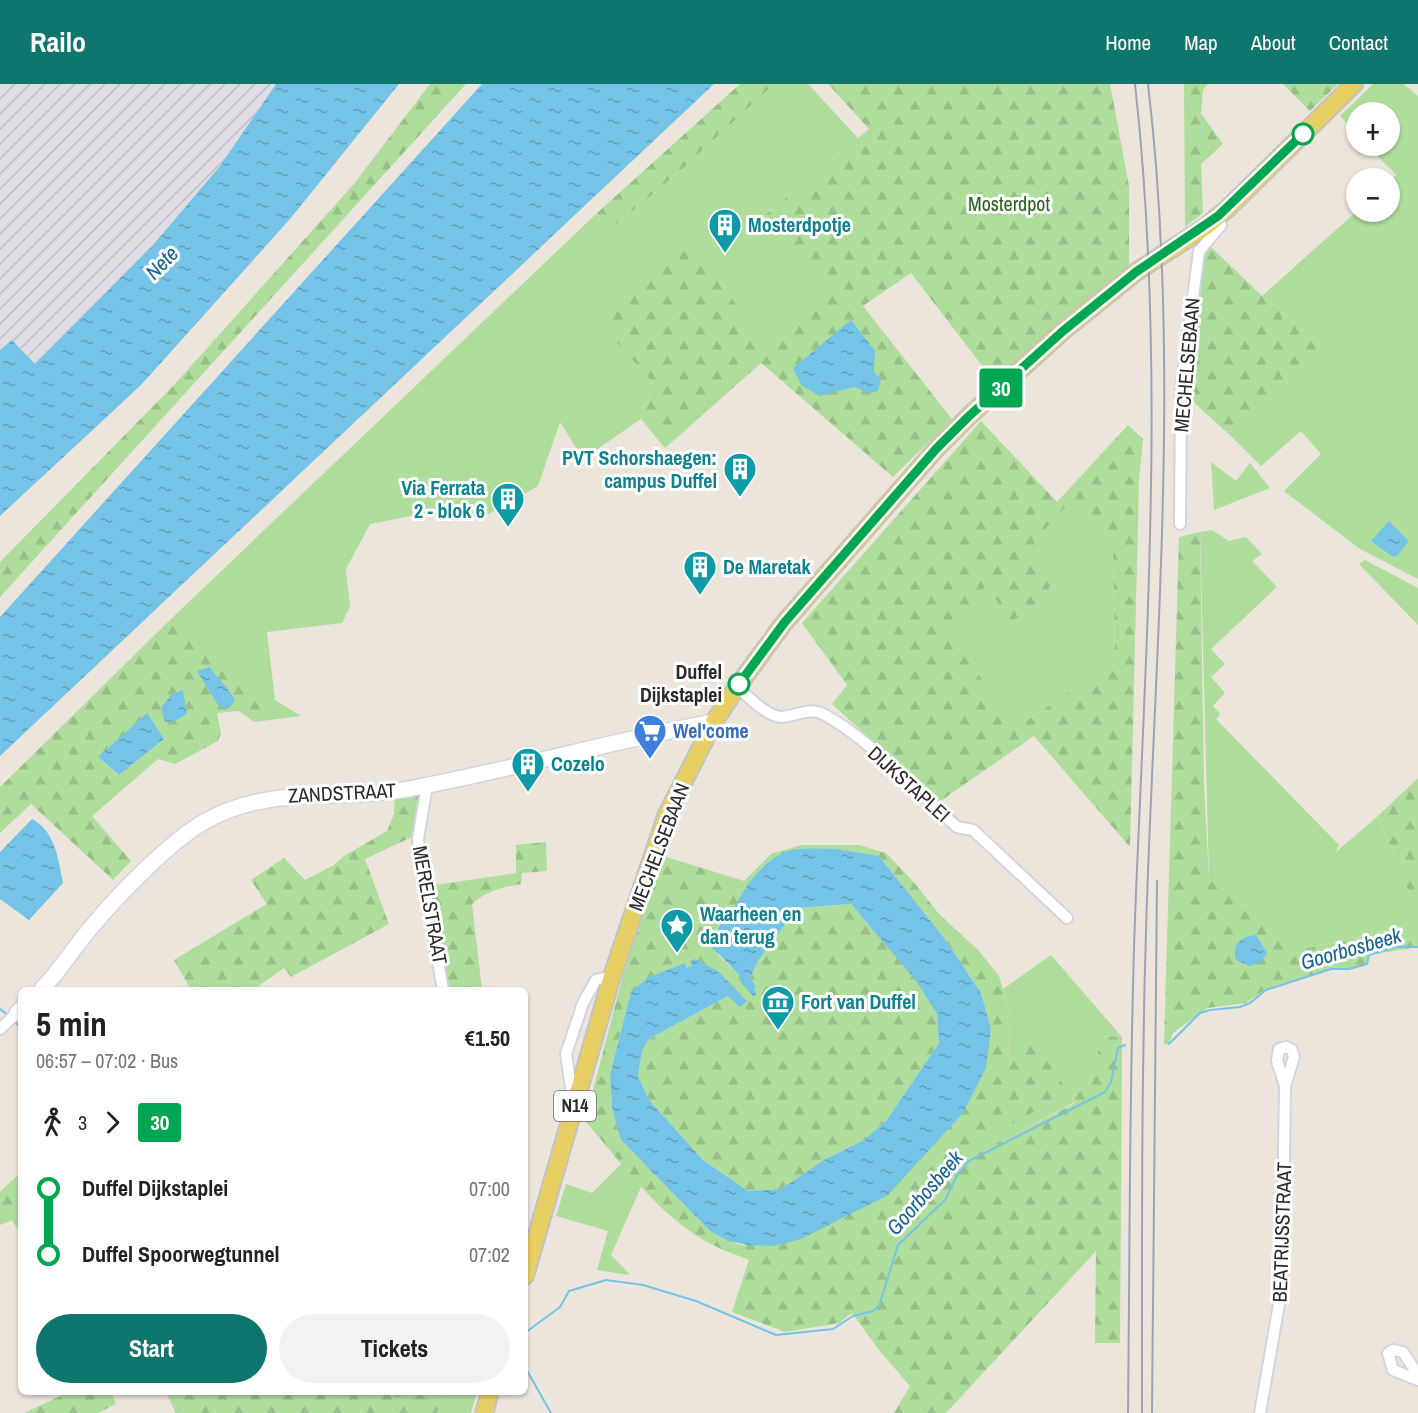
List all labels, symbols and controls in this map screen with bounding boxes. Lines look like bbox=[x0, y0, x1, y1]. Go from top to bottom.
text: Railo bbox=[30, 23, 86, 61]
text: Home bbox=[1105, 28, 1151, 57]
text: Map bbox=[1184, 28, 1218, 57]
text: About bbox=[1251, 28, 1296, 57]
text: Contact bbox=[1329, 28, 1388, 57]
map controls bbox=[1346, 102, 1400, 222]
button: + bbox=[1346, 102, 1400, 156]
unlabelled marker bbox=[1292, 123, 1314, 145]
button: − bbox=[1346, 168, 1400, 222]
park label: Mosterdpot bbox=[968, 190, 1050, 217]
building icon: Mosterdpotje bbox=[707, 207, 743, 254]
place label: Mosterdpotje bbox=[748, 211, 851, 238]
water label: Nete bbox=[139, 239, 185, 286]
street label: MECHELSEBAAN bbox=[1167, 297, 1206, 433]
line badge: 30 bbox=[974, 368, 1028, 408]
text: 30 bbox=[991, 374, 1011, 403]
place label: PVT Schorshaegen: campus Duffel bbox=[562, 444, 717, 494]
building icon: PVT Schorshaegen: campus Duffel bbox=[722, 451, 758, 498]
place label: Via Ferrata 2 - blok 6 bbox=[401, 474, 485, 524]
building icon: Via Ferrata 2 - blok 6 bbox=[490, 481, 526, 528]
building icon: De Maretak bbox=[682, 549, 718, 596]
place label: De Maretak bbox=[723, 553, 811, 580]
place label: Duffel Dijkstaplei bbox=[640, 658, 722, 708]
marker: Duffel Dijkstaplei bbox=[728, 673, 750, 695]
supermarket icon: Wel'come bbox=[632, 713, 668, 760]
place label: Wel'come bbox=[673, 717, 749, 744]
street label: DIJKSTAPLEI bbox=[862, 740, 956, 828]
building icon: Cozelo bbox=[510, 746, 546, 793]
place label: Cozelo bbox=[551, 750, 605, 777]
street label: ZANDSTRAAT bbox=[287, 776, 397, 809]
street label: MECHELSEBAAN bbox=[622, 779, 695, 915]
street label: MERELSTRAAT bbox=[407, 843, 454, 966]
place label: Waarheen en dan terug bbox=[700, 900, 801, 950]
place icon: Waarheen en dan terug bbox=[659, 907, 695, 954]
water label: Goorbosbeek bbox=[1297, 920, 1406, 977]
museum icon: Fort van Duffel bbox=[760, 984, 796, 1031]
place label: Fort van Duffel bbox=[801, 988, 916, 1015]
text: 5 min bbox=[36, 1002, 107, 1046]
text: €1.50 bbox=[465, 1023, 510, 1053]
text: 06:57 – 07:02 · Bus bbox=[36, 1047, 178, 1074]
road number: N14 bbox=[554, 1091, 596, 1121]
icon: walk bbox=[36, 1106, 69, 1139]
icon: forward bbox=[96, 1106, 129, 1139]
text: 30 bbox=[150, 1108, 169, 1137]
text: 3 bbox=[78, 1109, 87, 1136]
water label: Goorbosbeek bbox=[880, 1143, 970, 1241]
street label: BEATRIJSSTRAAT bbox=[1266, 1161, 1297, 1303]
text: Duffel Dijkstaplei bbox=[82, 1173, 228, 1203]
text: 07:00 bbox=[469, 1175, 510, 1202]
text: Duffel Spoorwegtunnel bbox=[82, 1239, 279, 1269]
text: 07:02 bbox=[469, 1241, 510, 1268]
button: Start bbox=[36, 1314, 267, 1383]
button: Tickets bbox=[279, 1314, 510, 1383]

